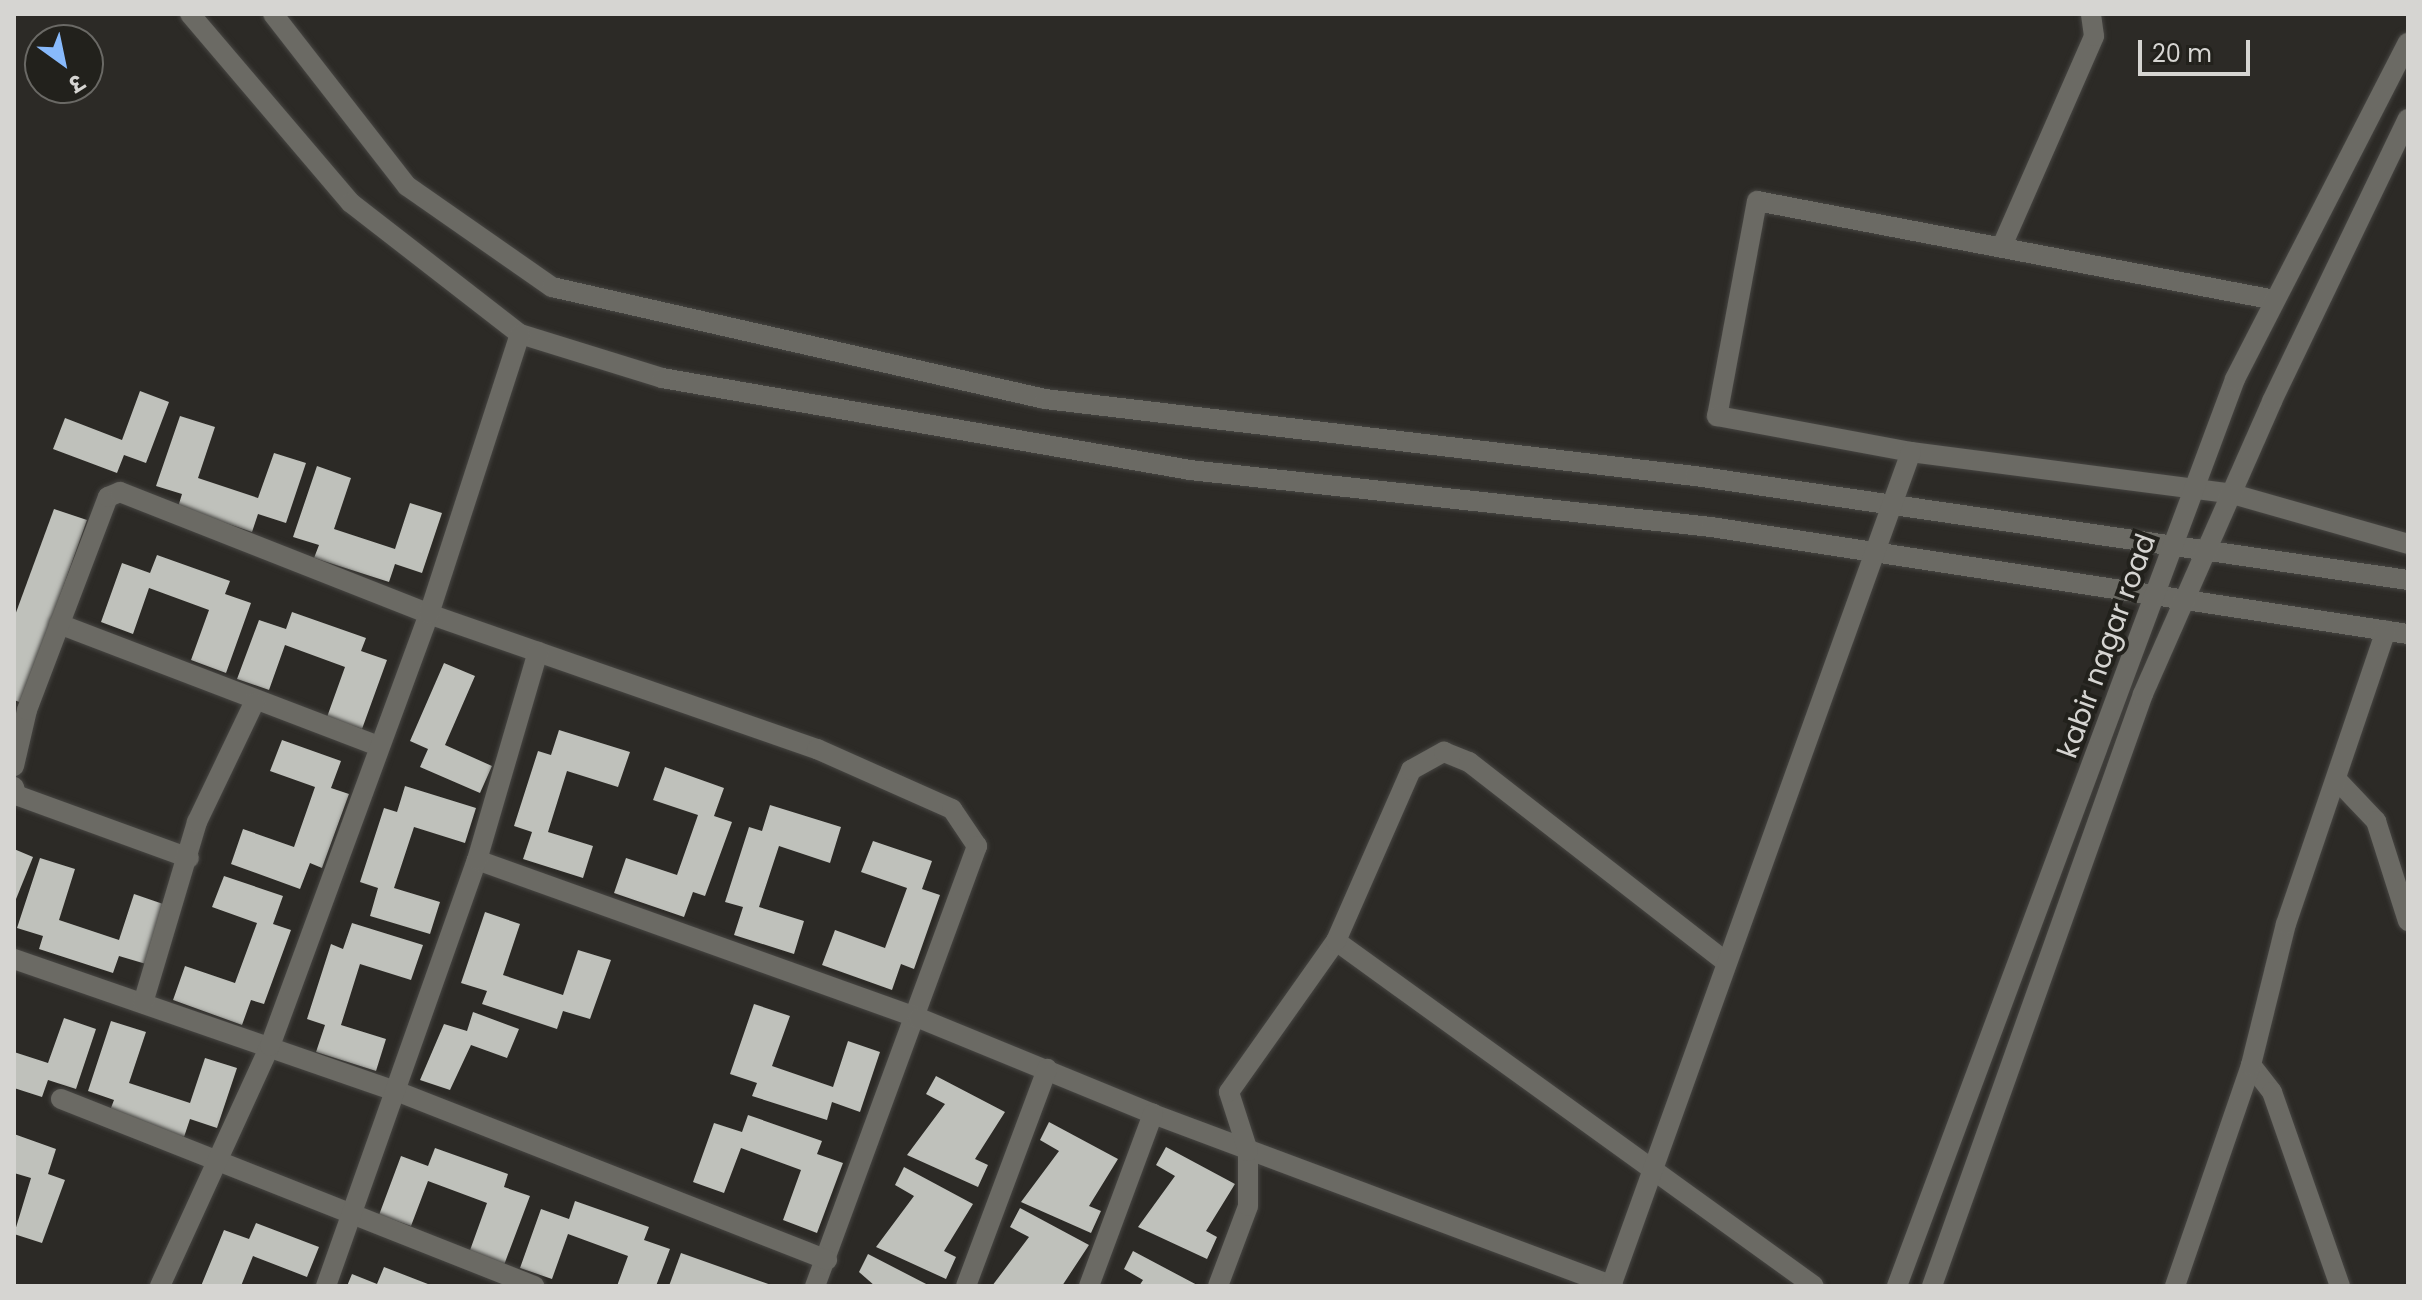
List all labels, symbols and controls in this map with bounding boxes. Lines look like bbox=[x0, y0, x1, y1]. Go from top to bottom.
north arrow bbox=[24, 24, 104, 104]
scale bar bbox=[2142, 24, 2254, 74]
text: 20 m bbox=[2152, 37, 2212, 70]
text: उ bbox=[63, 66, 90, 99]
street label: kabir nagar road bbox=[2051, 529, 2163, 763]

